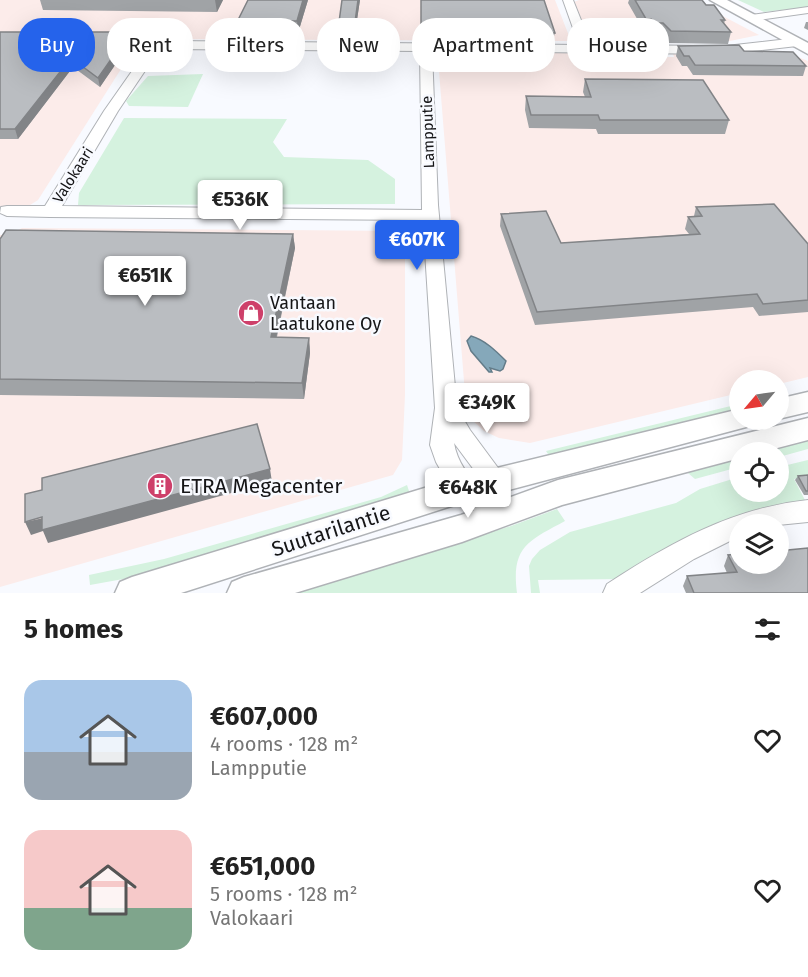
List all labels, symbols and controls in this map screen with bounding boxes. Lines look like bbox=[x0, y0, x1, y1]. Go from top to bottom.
chip: Buy bbox=[18, 18, 95, 72]
chip: Rent bbox=[107, 18, 193, 72]
chip: Filters bbox=[205, 18, 305, 72]
chip: New bbox=[317, 18, 400, 72]
chip: Apartment bbox=[412, 18, 555, 72]
chip: House bbox=[567, 18, 669, 72]
street label: Lampputie bbox=[418, 95, 438, 169]
street label: Valokaari bbox=[49, 144, 97, 206]
pin: €536K bbox=[198, 180, 282, 231]
text: €536K bbox=[212, 187, 268, 211]
pin: €607K bbox=[375, 220, 459, 271]
text: €607K bbox=[389, 227, 445, 251]
pin: €651K bbox=[103, 256, 187, 307]
text: €651K bbox=[118, 263, 172, 287]
place label: Vantaan Laatukone Oy bbox=[270, 292, 381, 335]
shop icon: Vantaan Laatukone Oy bbox=[236, 298, 266, 328]
north arrow bbox=[729, 370, 789, 430]
map controls bbox=[729, 370, 789, 574]
pin: €349K bbox=[445, 383, 529, 434]
text: €349K bbox=[459, 390, 515, 414]
button: locate bbox=[729, 442, 789, 502]
pin: €648K bbox=[426, 468, 510, 519]
building icon: ETRA Megacenter bbox=[145, 471, 175, 501]
place label: ETRA Megacenter bbox=[180, 473, 342, 499]
text: €648K bbox=[439, 475, 497, 499]
street label: Suutarilantie bbox=[268, 500, 394, 562]
button: layers bbox=[729, 514, 789, 574]
icon: filters bbox=[751, 613, 784, 646]
text: 5 homes bbox=[24, 614, 123, 645]
text: €607,000 bbox=[210, 701, 318, 732]
icon: home bbox=[72, 704, 144, 776]
icon: heart bbox=[751, 724, 784, 757]
text: 4 rooms · 128 m² bbox=[210, 732, 358, 756]
text: Lampputie bbox=[210, 756, 307, 780]
text: €651,000 bbox=[210, 851, 315, 882]
icon: home bbox=[72, 854, 144, 926]
icon: heart bbox=[751, 874, 784, 907]
text: 5 rooms · 128 m² bbox=[210, 882, 358, 906]
text: Valokaari bbox=[210, 906, 293, 930]

